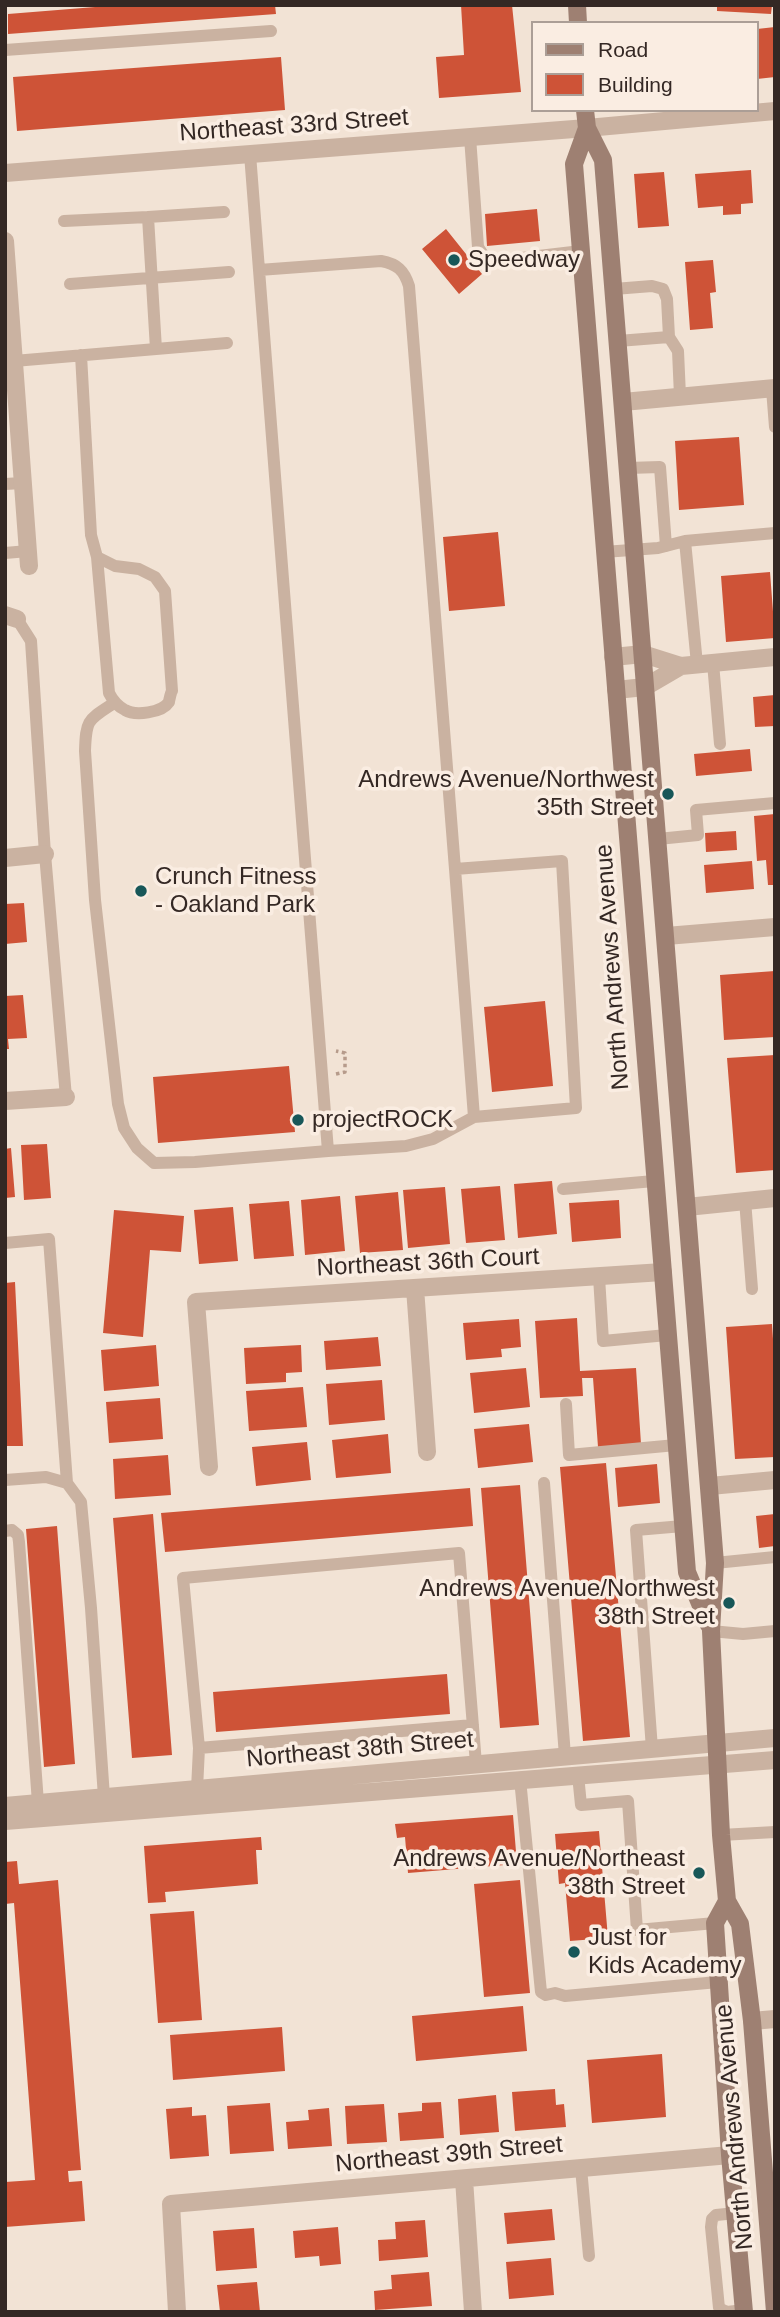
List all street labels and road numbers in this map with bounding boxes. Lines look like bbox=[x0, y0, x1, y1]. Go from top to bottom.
street label: Northeast 33rd Street bbox=[179, 104, 409, 148]
street label: North Andrews Avenue bbox=[590, 843, 636, 1091]
street label: Northeast 36th Court bbox=[316, 1243, 540, 1283]
street label: Northeast 38th Street bbox=[245, 1726, 475, 1774]
street label: North Andrews Avenue bbox=[710, 2003, 760, 2251]
street label: Northeast 39th Street bbox=[334, 2131, 564, 2179]

